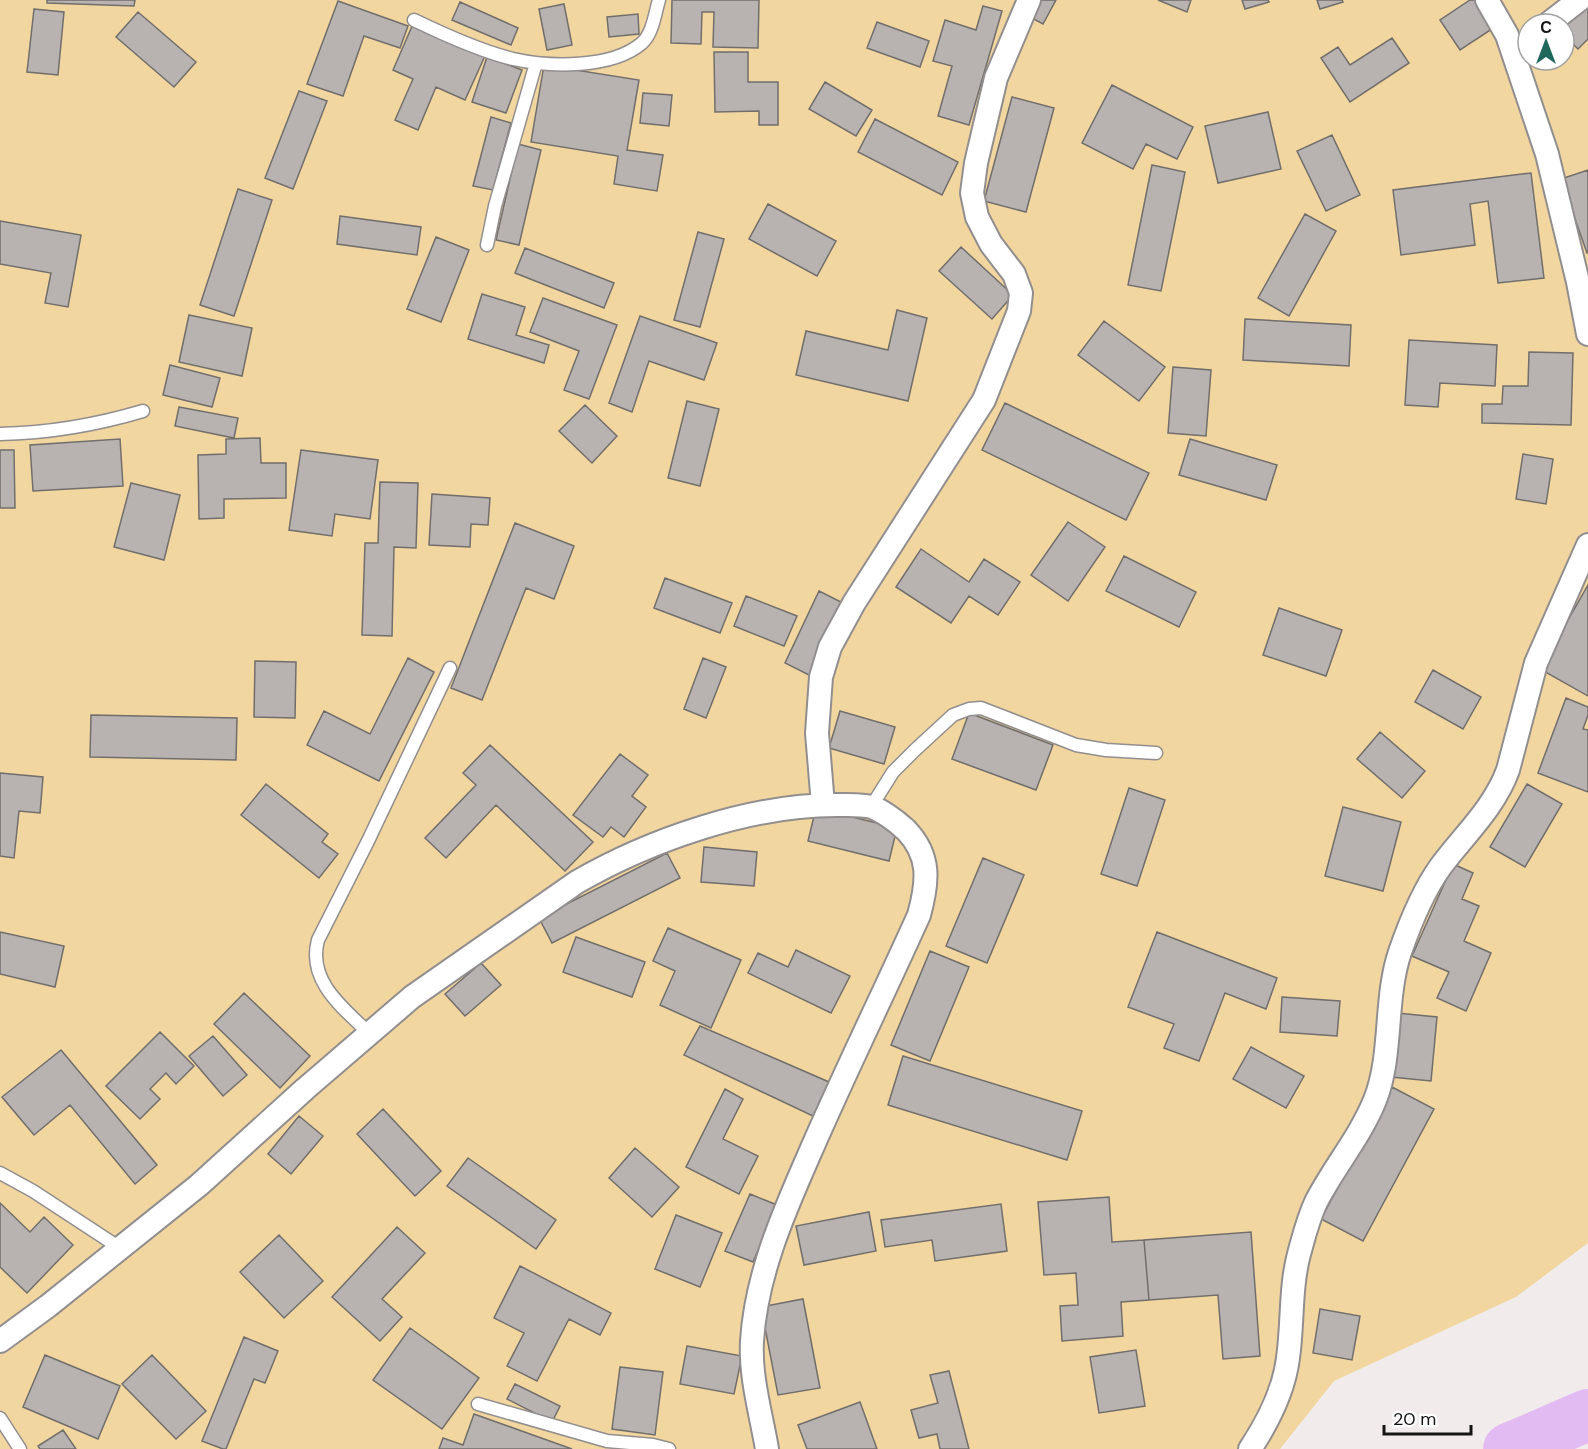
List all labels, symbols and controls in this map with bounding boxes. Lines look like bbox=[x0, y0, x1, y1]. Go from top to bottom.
north arrow bbox=[1516, 12, 1576, 72]
text: С bbox=[1540, 17, 1552, 38]
scale bar bbox=[1384, 1398, 1471, 1436]
text: 20 m bbox=[1393, 1407, 1436, 1431]

